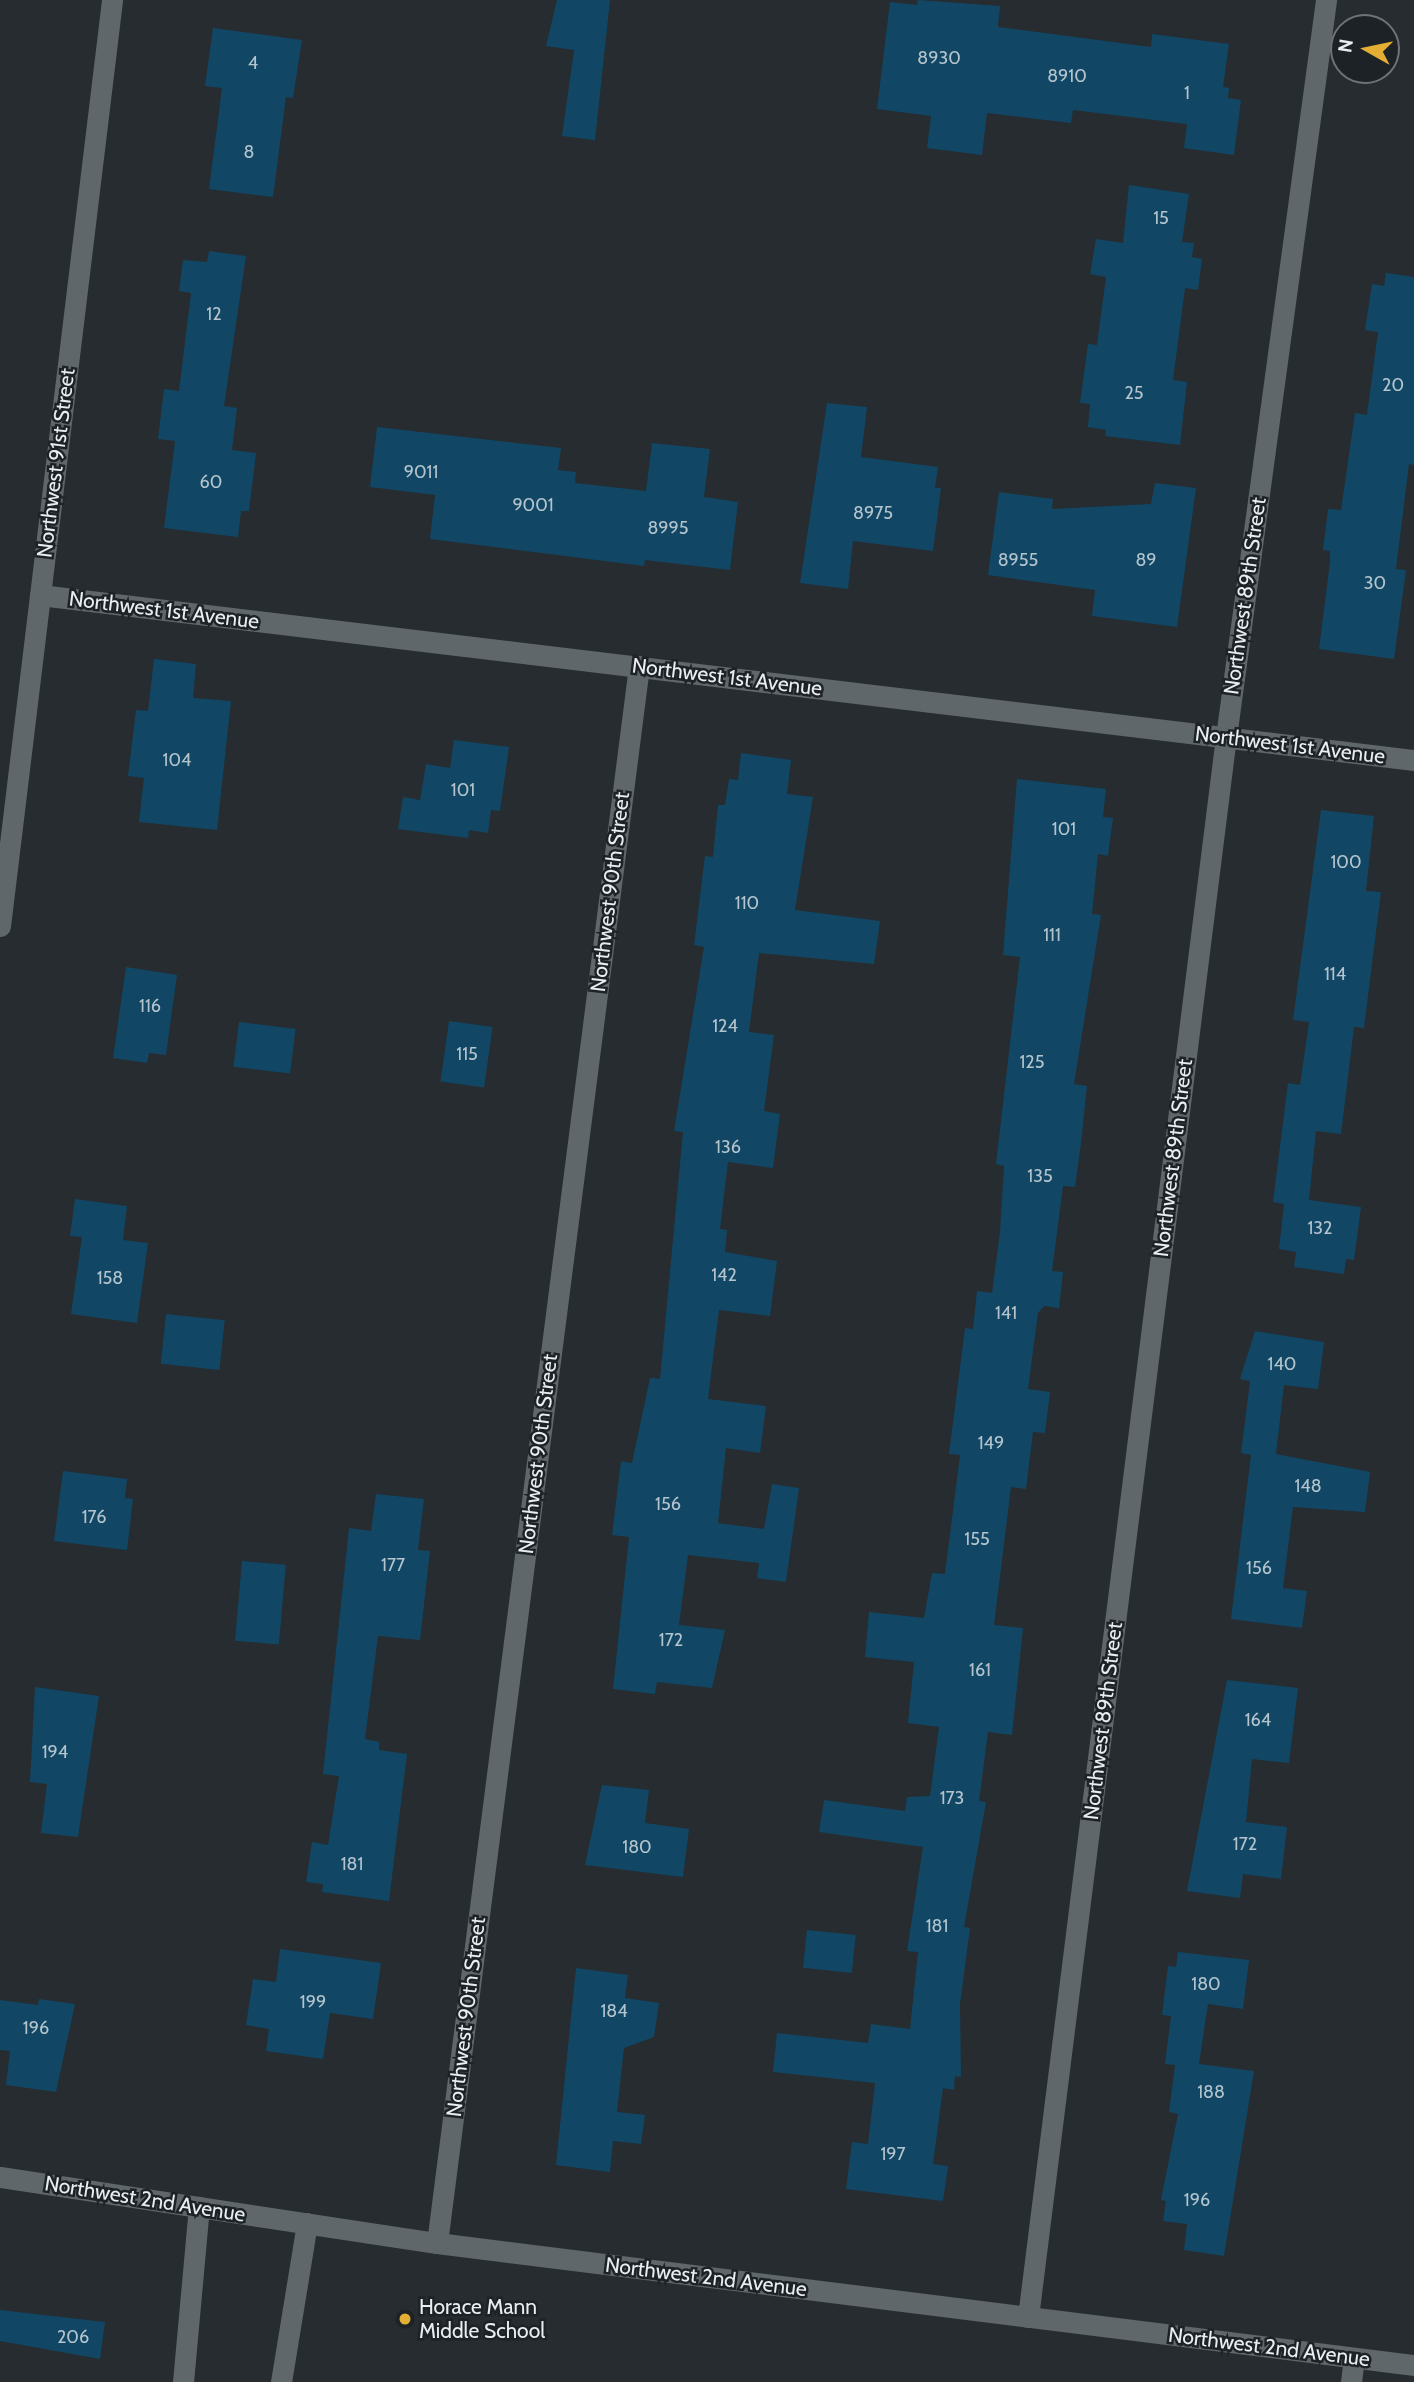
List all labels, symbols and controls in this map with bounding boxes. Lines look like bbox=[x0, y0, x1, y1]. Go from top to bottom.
north arrow bbox=[1330, 14, 1400, 84]
text: N bbox=[1333, 38, 1358, 54]
house number: 8930 bbox=[917, 47, 961, 69]
house number: 4 bbox=[248, 52, 258, 74]
house number: 8910 bbox=[1047, 65, 1087, 87]
house number: 1 bbox=[1184, 82, 1190, 104]
house number: 8 bbox=[244, 141, 254, 163]
house number: 15 bbox=[1153, 207, 1169, 229]
house number: 12 bbox=[206, 303, 222, 325]
street label: Northwest 91st Street bbox=[32, 367, 80, 559]
house number: 20 bbox=[1382, 374, 1404, 396]
house number: 25 bbox=[1124, 382, 1144, 404]
house number: 9011 bbox=[404, 461, 438, 483]
house number: 60 bbox=[200, 471, 222, 493]
house number: 9001 bbox=[512, 494, 554, 516]
street label: Northwest 89th Street bbox=[1219, 496, 1271, 696]
house number: 8975 bbox=[853, 502, 893, 524]
house number: 8995 bbox=[647, 517, 689, 539]
house number: 8955 bbox=[998, 549, 1038, 571]
house number: 89 bbox=[1135, 549, 1157, 571]
house number: 30 bbox=[1364, 572, 1386, 594]
street label: Northwest 1st Avenue bbox=[68, 586, 260, 634]
street label: Northwest 1st Avenue bbox=[631, 653, 823, 701]
street label: Northwest 1st Avenue bbox=[1194, 721, 1386, 769]
house number: 104 bbox=[163, 749, 191, 771]
house number: 101 bbox=[451, 779, 475, 801]
street label: Northwest 90th Street bbox=[585, 791, 635, 993]
house number: 101 bbox=[1052, 818, 1076, 840]
house number: 100 bbox=[1331, 851, 1361, 873]
house number: 110 bbox=[735, 892, 759, 914]
house number: 111 bbox=[1043, 924, 1061, 946]
house number: 114 bbox=[1324, 963, 1346, 985]
house number: 116 bbox=[139, 995, 161, 1017]
house number: 124 bbox=[712, 1015, 738, 1037]
house number: 115 bbox=[456, 1043, 478, 1065]
house number: 125 bbox=[1019, 1051, 1045, 1073]
street label: Northwest 89th Street bbox=[1148, 1058, 1198, 1258]
house number: 136 bbox=[715, 1136, 741, 1158]
house number: 135 bbox=[1027, 1165, 1053, 1187]
house number: 132 bbox=[1307, 1217, 1333, 1239]
house number: 142 bbox=[711, 1264, 737, 1286]
house number: 158 bbox=[97, 1267, 123, 1289]
house number: 141 bbox=[995, 1302, 1017, 1324]
street label: Northwest 90th Street bbox=[513, 1353, 563, 1555]
house number: 140 bbox=[1268, 1353, 1296, 1375]
house number: 149 bbox=[978, 1432, 1004, 1454]
house number: 148 bbox=[1294, 1475, 1322, 1497]
house number: 156 bbox=[655, 1493, 681, 1515]
house number: 176 bbox=[82, 1506, 106, 1528]
house number: 155 bbox=[964, 1528, 990, 1550]
house number: 177 bbox=[381, 1554, 405, 1576]
house number: 156 bbox=[1246, 1557, 1272, 1579]
street label: Northwest 89th Street bbox=[1078, 1621, 1128, 1821]
house number: 172 bbox=[659, 1629, 683, 1651]
house number: 161 bbox=[969, 1659, 991, 1681]
house number: 164 bbox=[1245, 1709, 1271, 1731]
house number: 194 bbox=[42, 1741, 68, 1763]
house number: 173 bbox=[940, 1787, 964, 1809]
house number: 172 bbox=[1233, 1833, 1257, 1855]
house number: 180 bbox=[622, 1836, 652, 1858]
house number: 181 bbox=[341, 1853, 363, 1875]
house number: 181 bbox=[926, 1915, 948, 1937]
street label: Northwest 90th Street bbox=[441, 1916, 491, 2118]
house number: 180 bbox=[1191, 1973, 1221, 1995]
house number: 199 bbox=[300, 1991, 326, 2013]
house number: 184 bbox=[600, 2000, 628, 2022]
house number: 196 bbox=[23, 2017, 49, 2039]
house number: 188 bbox=[1197, 2081, 1225, 2103]
house number: 197 bbox=[880, 2143, 906, 2165]
street label: Northwest 2nd Avenue bbox=[43, 2171, 247, 2227]
house number: 196 bbox=[1184, 2189, 1210, 2211]
street label: Northwest 2nd Avenue bbox=[604, 2252, 808, 2302]
place label: Horace Mann Middle School bbox=[419, 2294, 545, 2344]
marker: Horace Mann Middle School bbox=[397, 2311, 413, 2327]
street label: Northwest 2nd Avenue bbox=[1167, 2322, 1371, 2372]
house number: 206 bbox=[57, 2326, 89, 2348]

